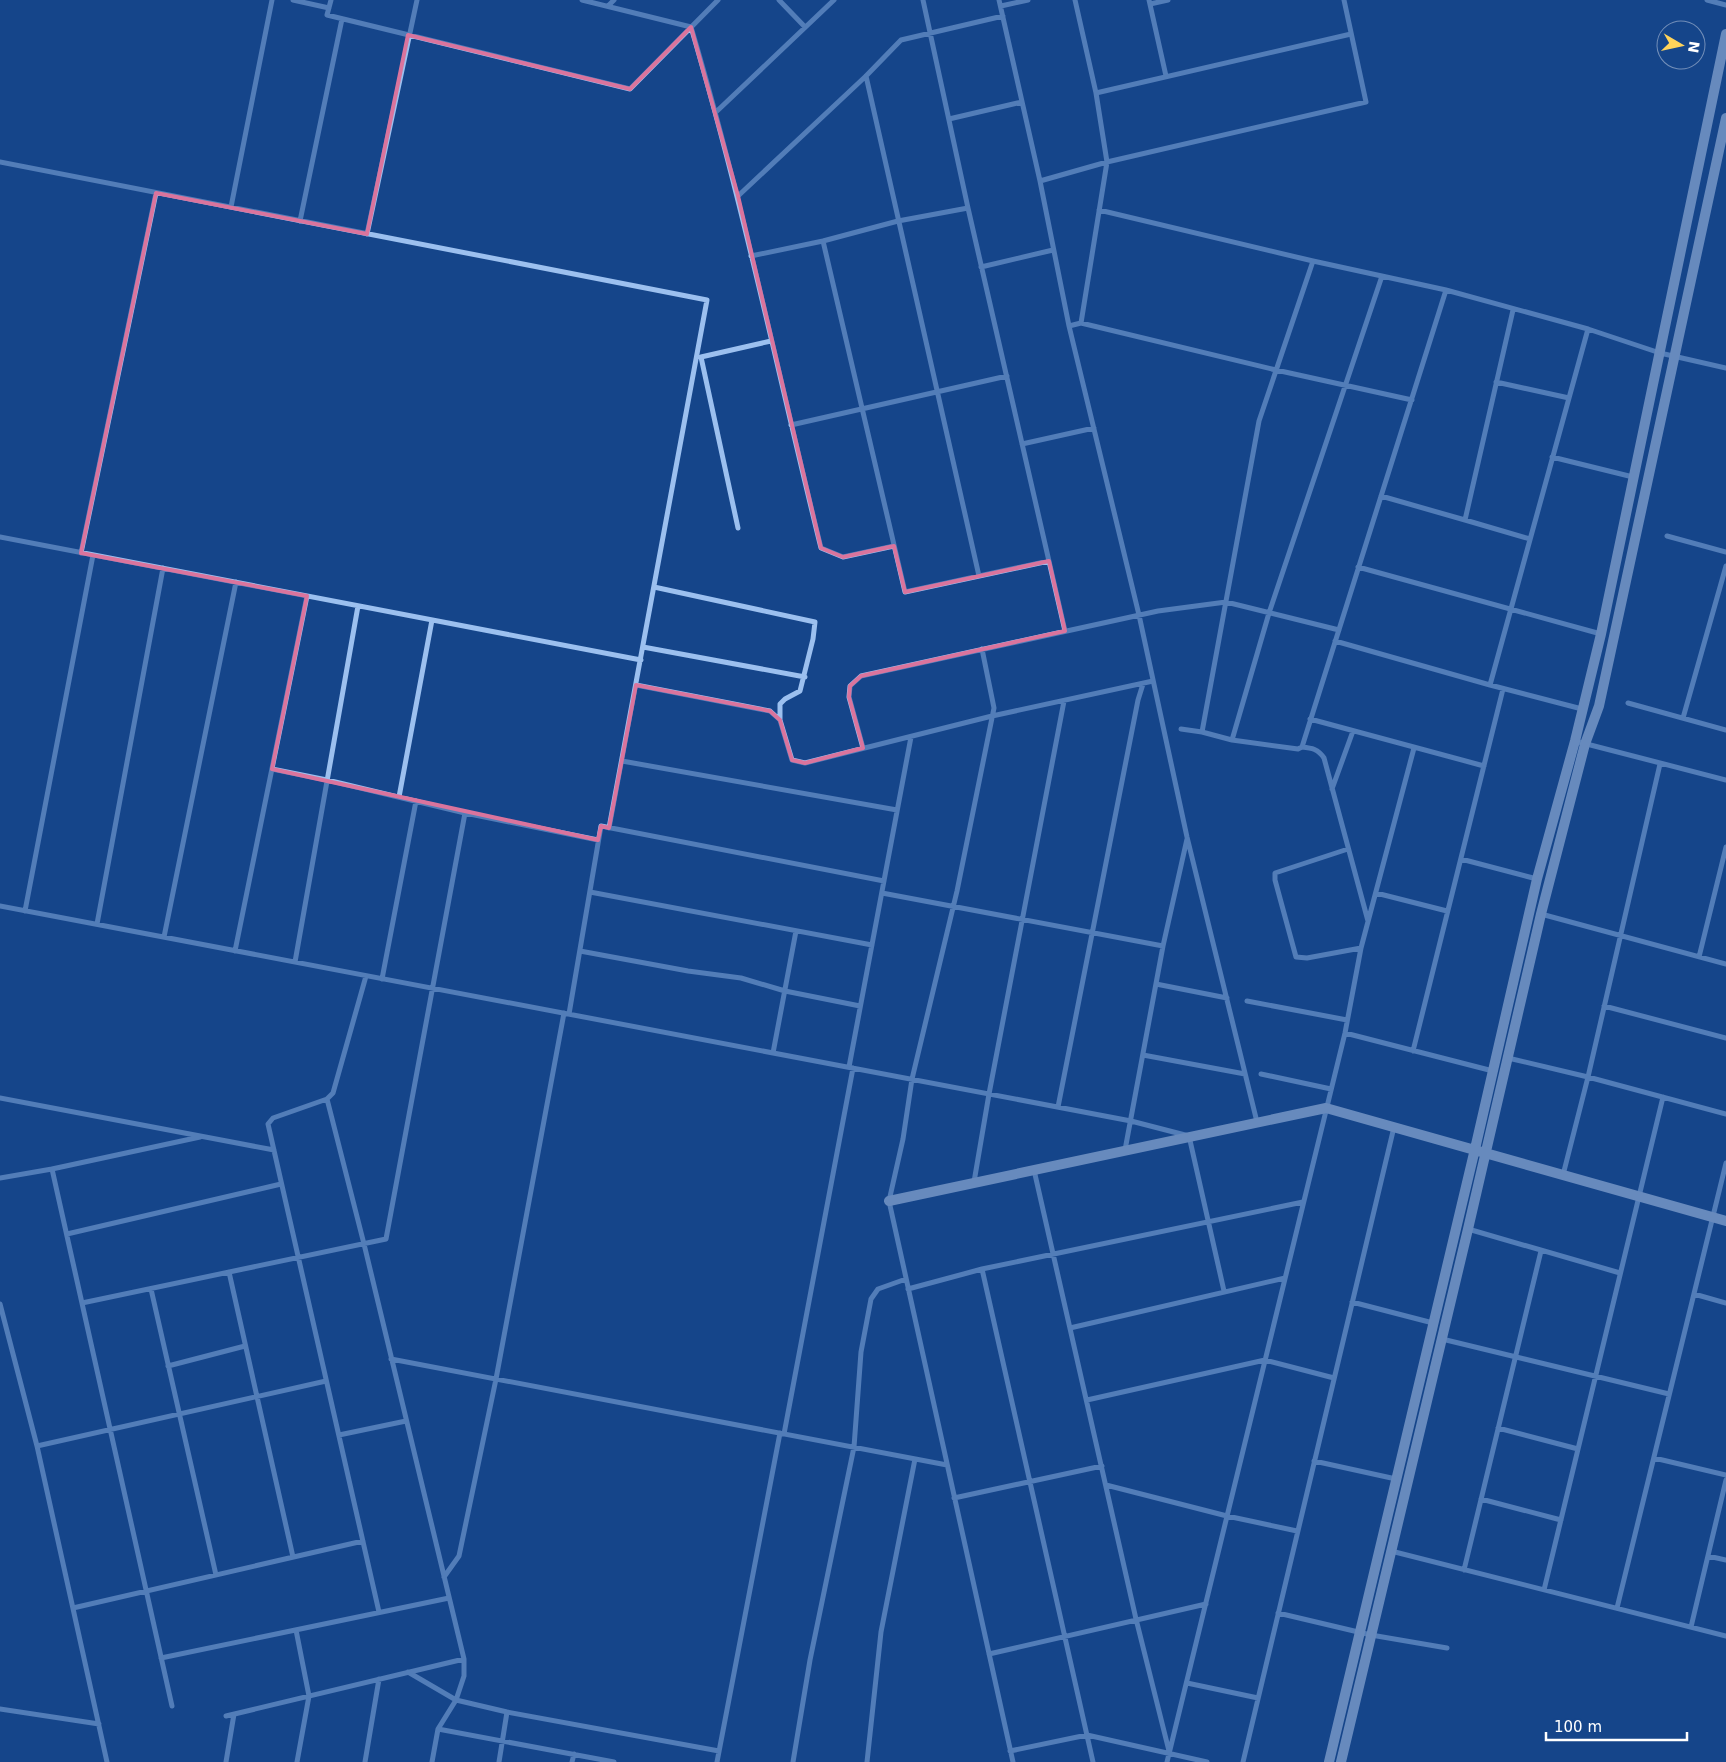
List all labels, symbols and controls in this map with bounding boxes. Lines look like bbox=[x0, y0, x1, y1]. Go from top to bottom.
north arrow bbox=[1656, 20, 1706, 70]
text: N bbox=[1685, 40, 1703, 54]
scale bar bbox=[1546, 1710, 1687, 1742]
text: 100 m bbox=[1554, 1718, 1602, 1736]

